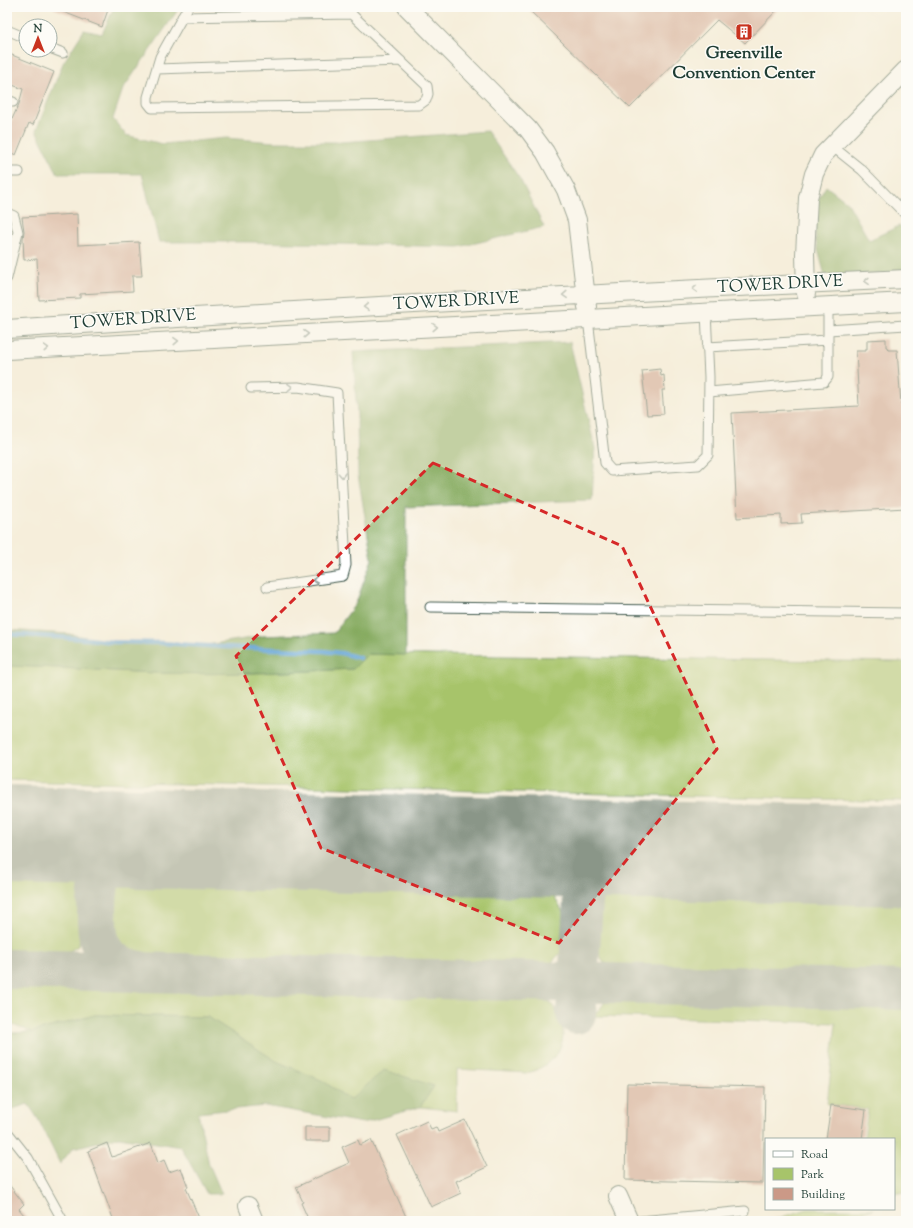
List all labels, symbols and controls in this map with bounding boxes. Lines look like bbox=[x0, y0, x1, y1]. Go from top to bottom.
north arrow bbox=[18, 18, 58, 58]
text: N bbox=[33, 21, 43, 37]
building icon: Greenville Convention Center bbox=[734, 22, 754, 42]
place label: Greenville Convention Center bbox=[673, 42, 816, 86]
street label: TOWER DRIVE bbox=[716, 270, 844, 300]
one-way arrow bbox=[864, 277, 870, 285]
one-way arrow bbox=[692, 284, 698, 293]
street label: TOWER DRIVE bbox=[392, 287, 520, 317]
one-way arrow bbox=[562, 291, 568, 300]
one-way arrow bbox=[363, 302, 369, 311]
street label: TOWER DRIVE bbox=[69, 304, 197, 336]
one-way arrow bbox=[432, 323, 438, 331]
one-way arrow bbox=[303, 330, 309, 338]
one-way arrow bbox=[173, 337, 179, 345]
one-way arrow bbox=[43, 344, 49, 352]
one-way arrow bbox=[287, 383, 293, 391]
one-way arrow bbox=[337, 472, 346, 478]
one-way arrow bbox=[312, 575, 318, 584]
legend bbox=[765, 1138, 895, 1210]
text: Road bbox=[801, 1146, 828, 1164]
text: Park bbox=[801, 1166, 824, 1184]
text: Building bbox=[801, 1186, 845, 1204]

